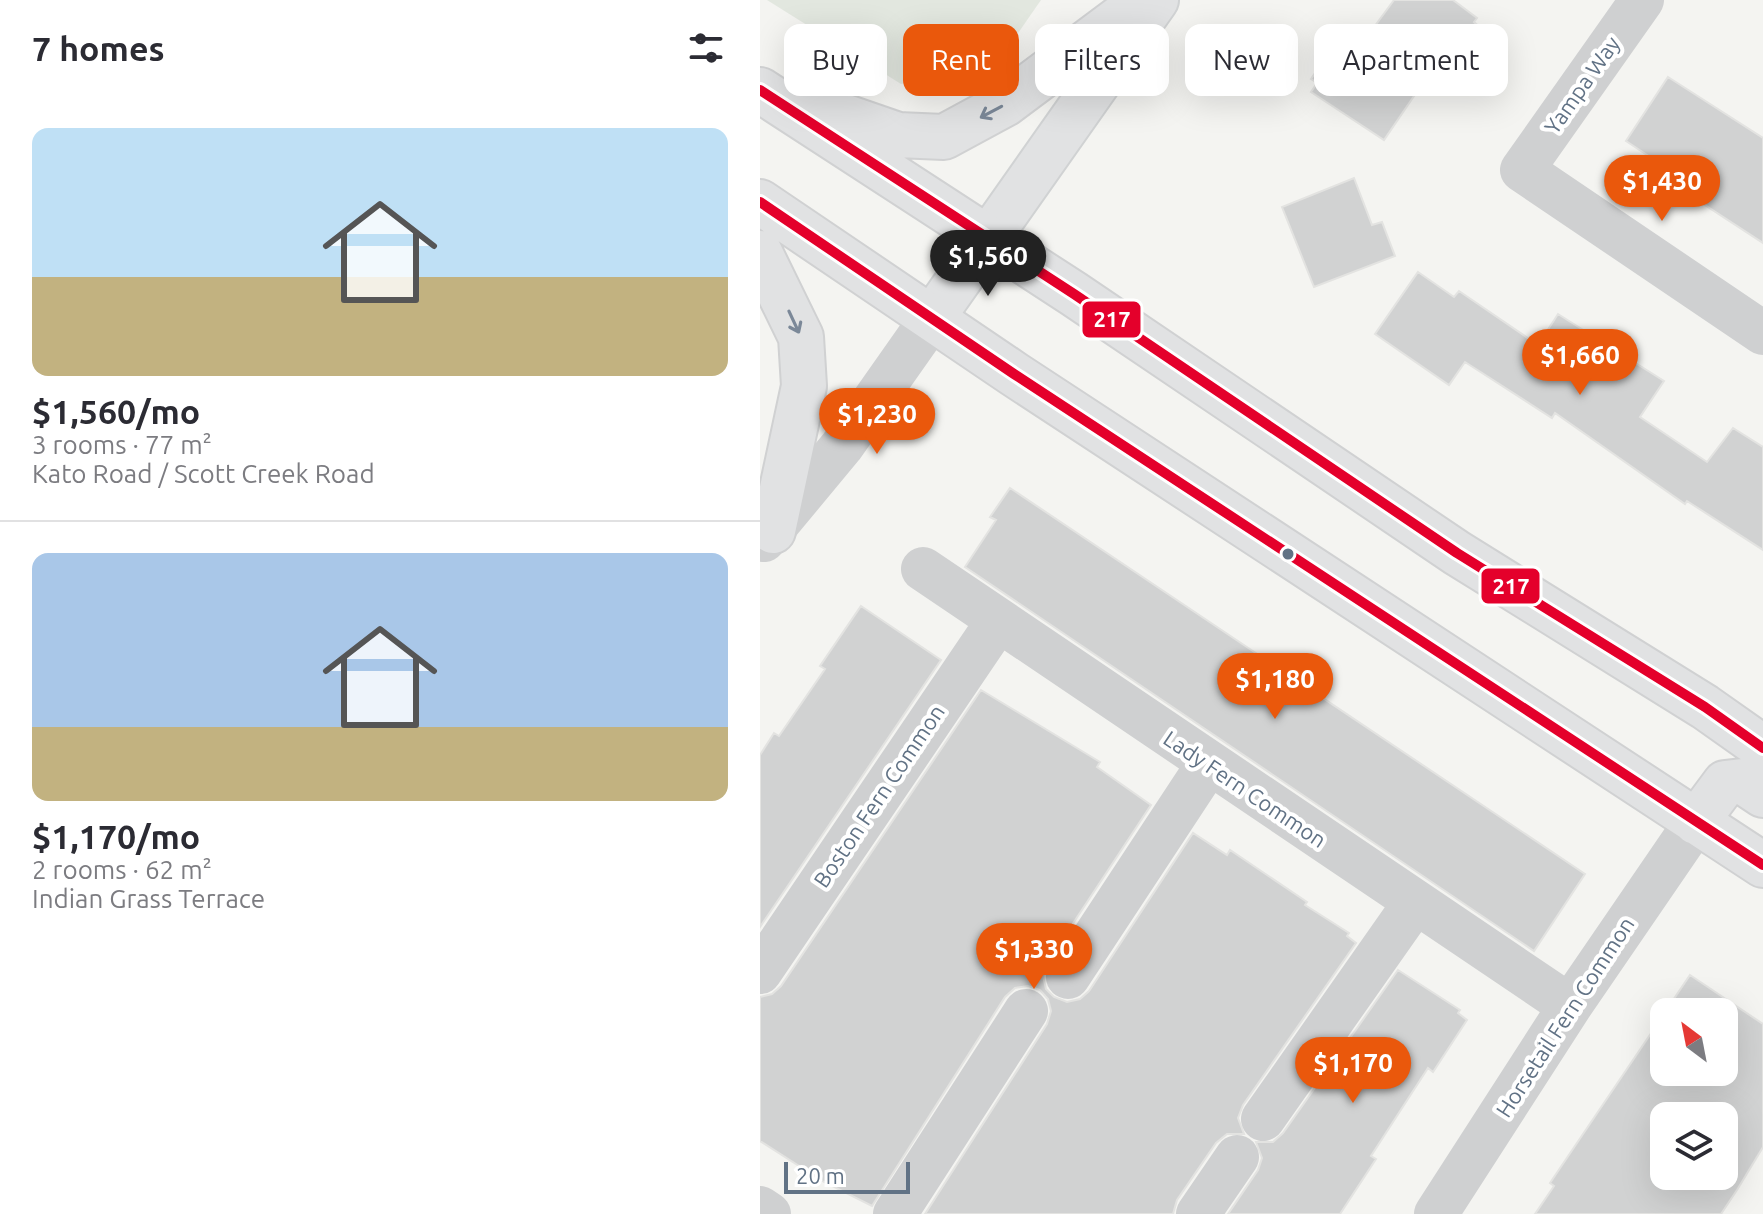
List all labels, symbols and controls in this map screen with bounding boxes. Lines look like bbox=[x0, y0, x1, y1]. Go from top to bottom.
chip: Buy bbox=[784, 24, 887, 96]
chip: Rent bbox=[903, 24, 1019, 96]
chip: Filters bbox=[1035, 24, 1169, 96]
chip: New bbox=[1185, 24, 1298, 96]
chip: Apartment bbox=[1314, 24, 1508, 96]
icon: filters bbox=[684, 26, 728, 70]
text: 7 homes bbox=[32, 29, 165, 67]
street label: Yampa Way bbox=[1539, 31, 1625, 138]
one-way arrow bbox=[979, 104, 1003, 120]
pin: $1,430 bbox=[1597, 155, 1727, 223]
text: $1,430 bbox=[1622, 166, 1702, 195]
icon: home bbox=[308, 180, 452, 324]
pin: $1,560 bbox=[923, 230, 1053, 298]
text: $1,560 bbox=[948, 241, 1028, 270]
line badge: 217 bbox=[1081, 300, 1142, 339]
text: 217 bbox=[1093, 306, 1131, 331]
one-way arrow bbox=[787, 310, 802, 334]
pin: $1,660 bbox=[1515, 329, 1645, 397]
text: $1,660 bbox=[1540, 340, 1620, 369]
pin: $1,230 bbox=[812, 388, 942, 456]
text: $1,560/mo bbox=[32, 392, 200, 430]
text: $1,230 bbox=[837, 399, 917, 428]
text: 3 rooms · 77 m² bbox=[32, 430, 212, 459]
text: Kato Road / Scott Creek Road bbox=[32, 459, 375, 488]
unlabelled marker bbox=[1280, 546, 1296, 562]
line badge: 217 bbox=[1480, 567, 1541, 605]
text: 217 bbox=[1492, 573, 1530, 598]
icon: home bbox=[308, 605, 452, 749]
pin: $1,180 bbox=[1210, 653, 1340, 721]
text: $1,180 bbox=[1235, 664, 1315, 693]
street label: Boston Fern Common bbox=[808, 700, 949, 892]
street label: Lady Fern Common bbox=[1159, 725, 1331, 852]
text: $1,170/mo bbox=[32, 817, 200, 855]
text: 2 rooms · 62 m² bbox=[32, 855, 212, 884]
text: Indian Grass Terrace bbox=[32, 884, 265, 913]
street label: Horsetail Fern Common bbox=[1490, 912, 1639, 1122]
pin: $1,330 bbox=[969, 923, 1099, 991]
text: $1,330 bbox=[994, 934, 1074, 963]
north arrow bbox=[1650, 998, 1738, 1086]
map controls bbox=[1650, 998, 1738, 1190]
pin: $1,170 bbox=[1288, 1037, 1418, 1105]
text: $1,170 bbox=[1313, 1048, 1393, 1077]
button: layers bbox=[1650, 1102, 1738, 1190]
scale bar bbox=[784, 1158, 910, 1194]
text: 20 m bbox=[796, 1163, 845, 1188]

